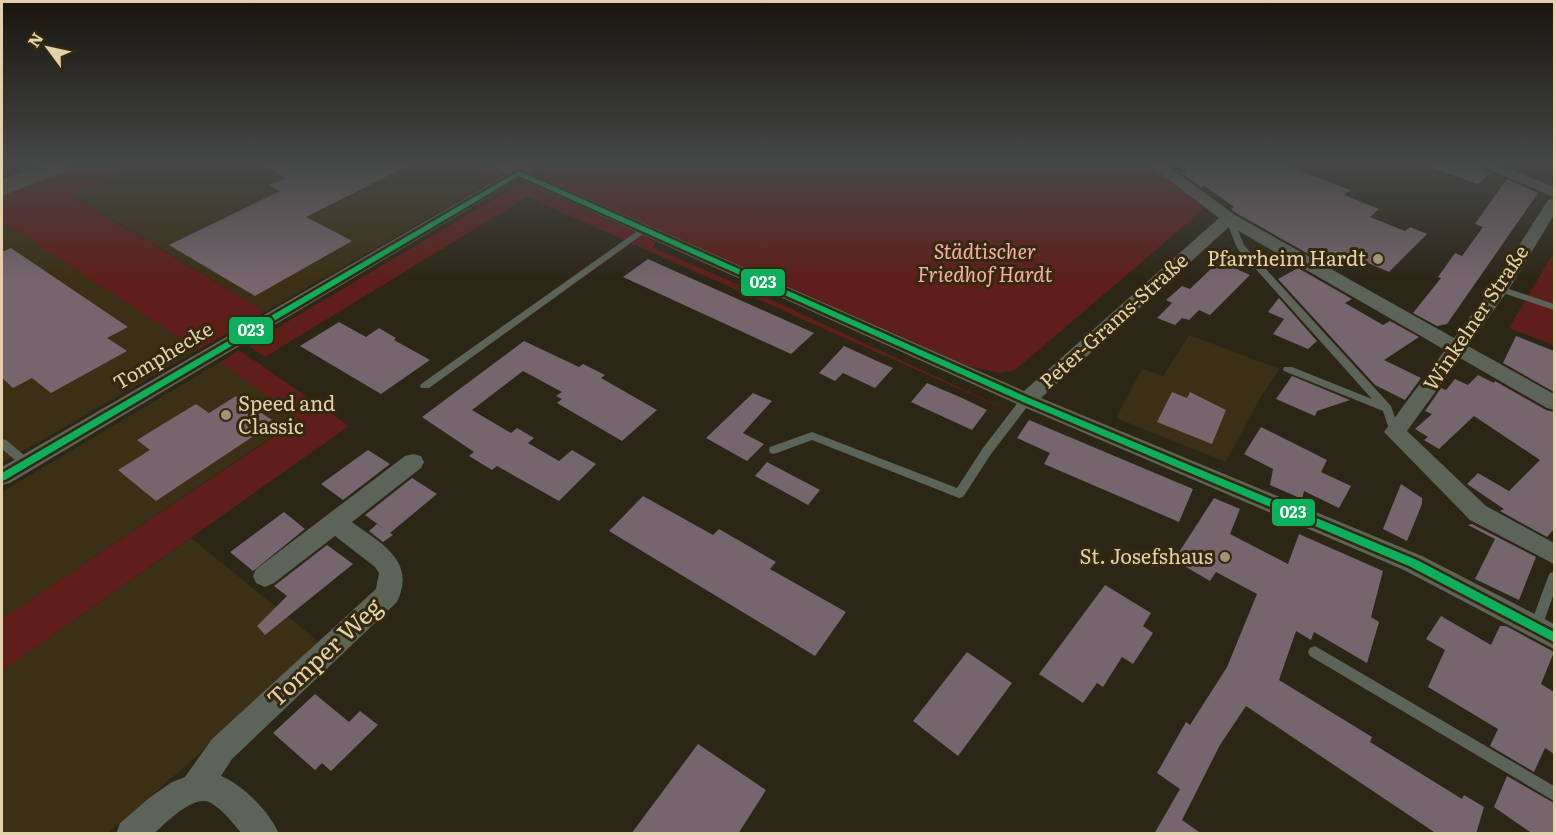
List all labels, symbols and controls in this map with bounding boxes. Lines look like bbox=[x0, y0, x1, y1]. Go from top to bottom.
north arrow bbox=[18, 18, 78, 78]
text: N bbox=[21, 27, 48, 51]
park label: Städtischer Friedhof Hardt bbox=[917, 235, 1053, 288]
street label: Winkelner Straße bbox=[1414, 238, 1534, 396]
place label: Pfarrheim Hardt bbox=[1207, 242, 1366, 272]
street label: Peter-Grams-Straße bbox=[1032, 245, 1193, 394]
marker: Pfarrheim Hardt bbox=[1371, 252, 1385, 266]
line badge: 023 bbox=[740, 268, 786, 297]
text: 023 bbox=[749, 269, 777, 293]
street label: Tomphecke bbox=[106, 313, 218, 396]
line badge: 023 bbox=[228, 316, 274, 345]
text: 023 bbox=[237, 317, 265, 341]
place label: Speed and Classic bbox=[238, 387, 335, 440]
marker: Speed and Classic bbox=[219, 408, 233, 422]
line badge: 023 bbox=[1271, 498, 1316, 527]
text: 023 bbox=[1279, 499, 1307, 523]
place label: St. Josefshaus bbox=[1080, 540, 1213, 570]
marker: St. Josefshaus bbox=[1218, 550, 1232, 564]
street label: Tomper Weg bbox=[258, 588, 389, 714]

